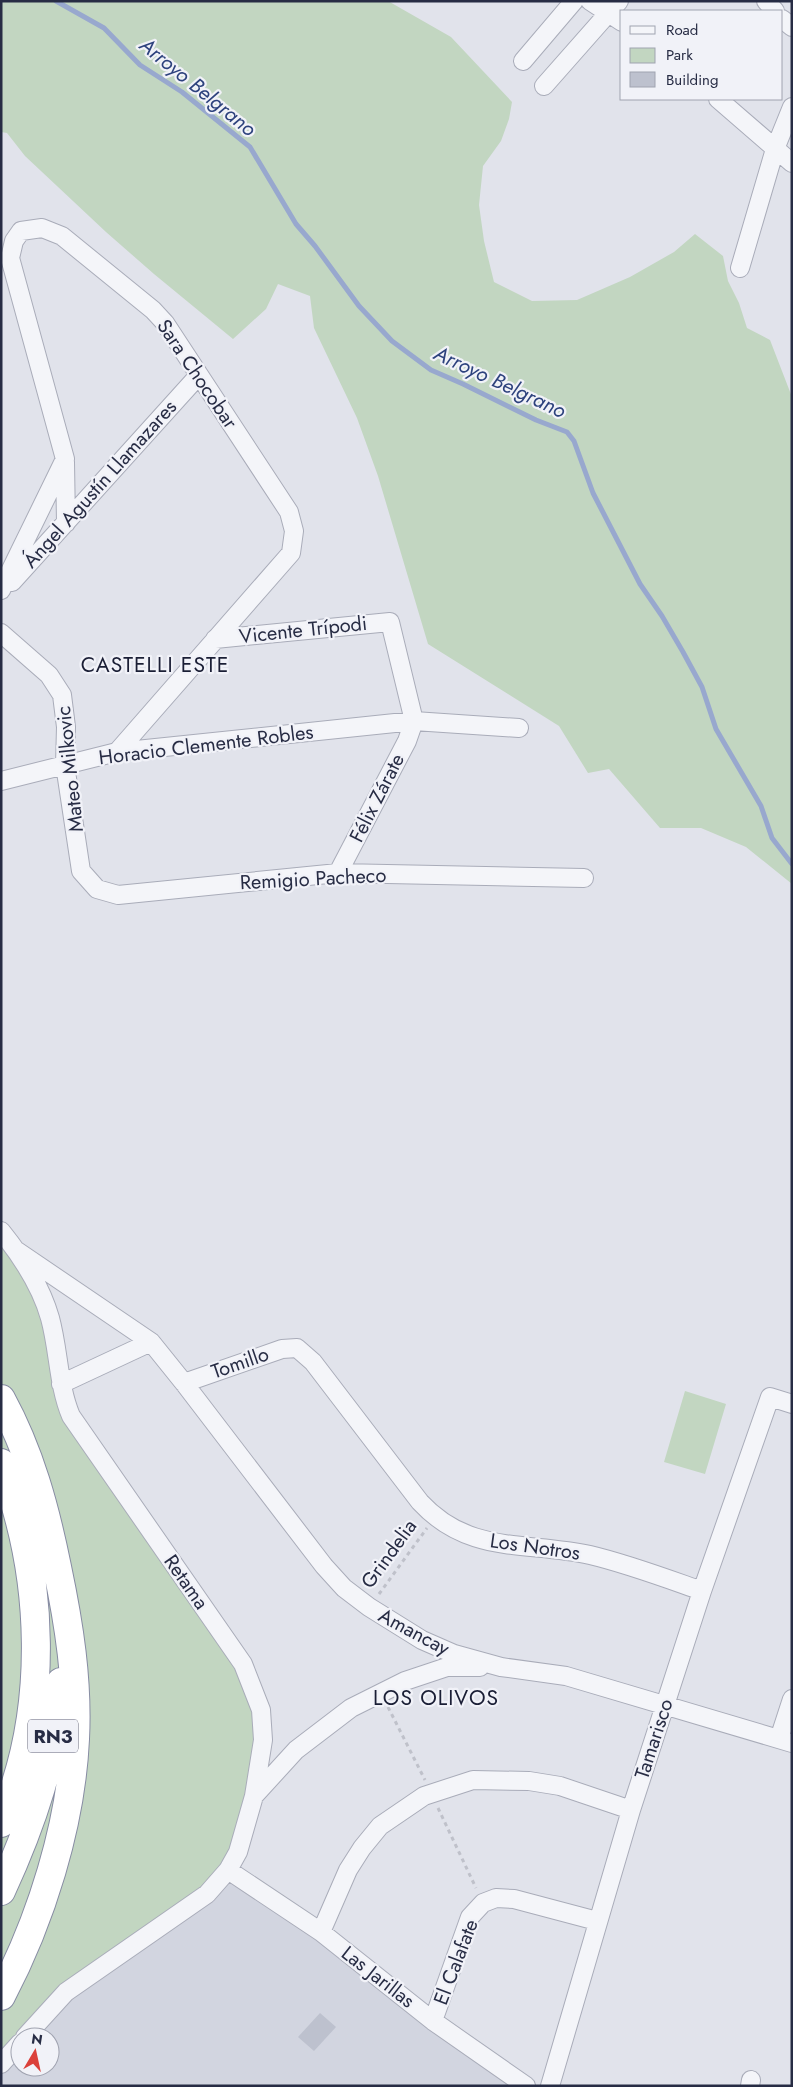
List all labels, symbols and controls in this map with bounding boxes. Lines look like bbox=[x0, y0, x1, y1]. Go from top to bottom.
legend bbox=[620, 10, 783, 100]
text: Road bbox=[666, 19, 698, 41]
water label: Arroyo Belgrano bbox=[132, 30, 263, 144]
text: Park bbox=[666, 44, 693, 66]
text: Building bbox=[666, 69, 718, 91]
street label: Sara Chocobar bbox=[150, 313, 244, 435]
water label: Arroyo Belgrano bbox=[428, 338, 571, 426]
street label: Ángel Agustín Llamazares bbox=[16, 393, 184, 575]
street label: Vicente Trípodi bbox=[238, 609, 368, 651]
district label: CASTELLI ESTE bbox=[81, 650, 229, 680]
street label: Mateo Milkovic bbox=[49, 705, 91, 833]
street label: Horacio Clemente Robles bbox=[97, 717, 315, 773]
street label: Félix Zárate bbox=[342, 749, 412, 847]
street label: Remigio Pacheco bbox=[239, 861, 387, 897]
street label: Tomillo bbox=[207, 1340, 273, 1386]
street label: Grindelia bbox=[354, 1513, 424, 1595]
street label: Los Notros bbox=[488, 1526, 582, 1568]
street label: Retama bbox=[157, 1549, 215, 1615]
street label: Amancay bbox=[373, 1601, 455, 1663]
district label: LOS OLIVOS bbox=[373, 1683, 499, 1713]
street label: Tamarisco bbox=[627, 1695, 681, 1783]
road number: RN3 bbox=[28, 1720, 78, 1752]
street label: El Calafate bbox=[426, 1915, 486, 2009]
street label: Las Jarillas bbox=[335, 1939, 421, 2015]
north arrow bbox=[10, 2027, 60, 2077]
text: N bbox=[30, 2028, 44, 2050]

